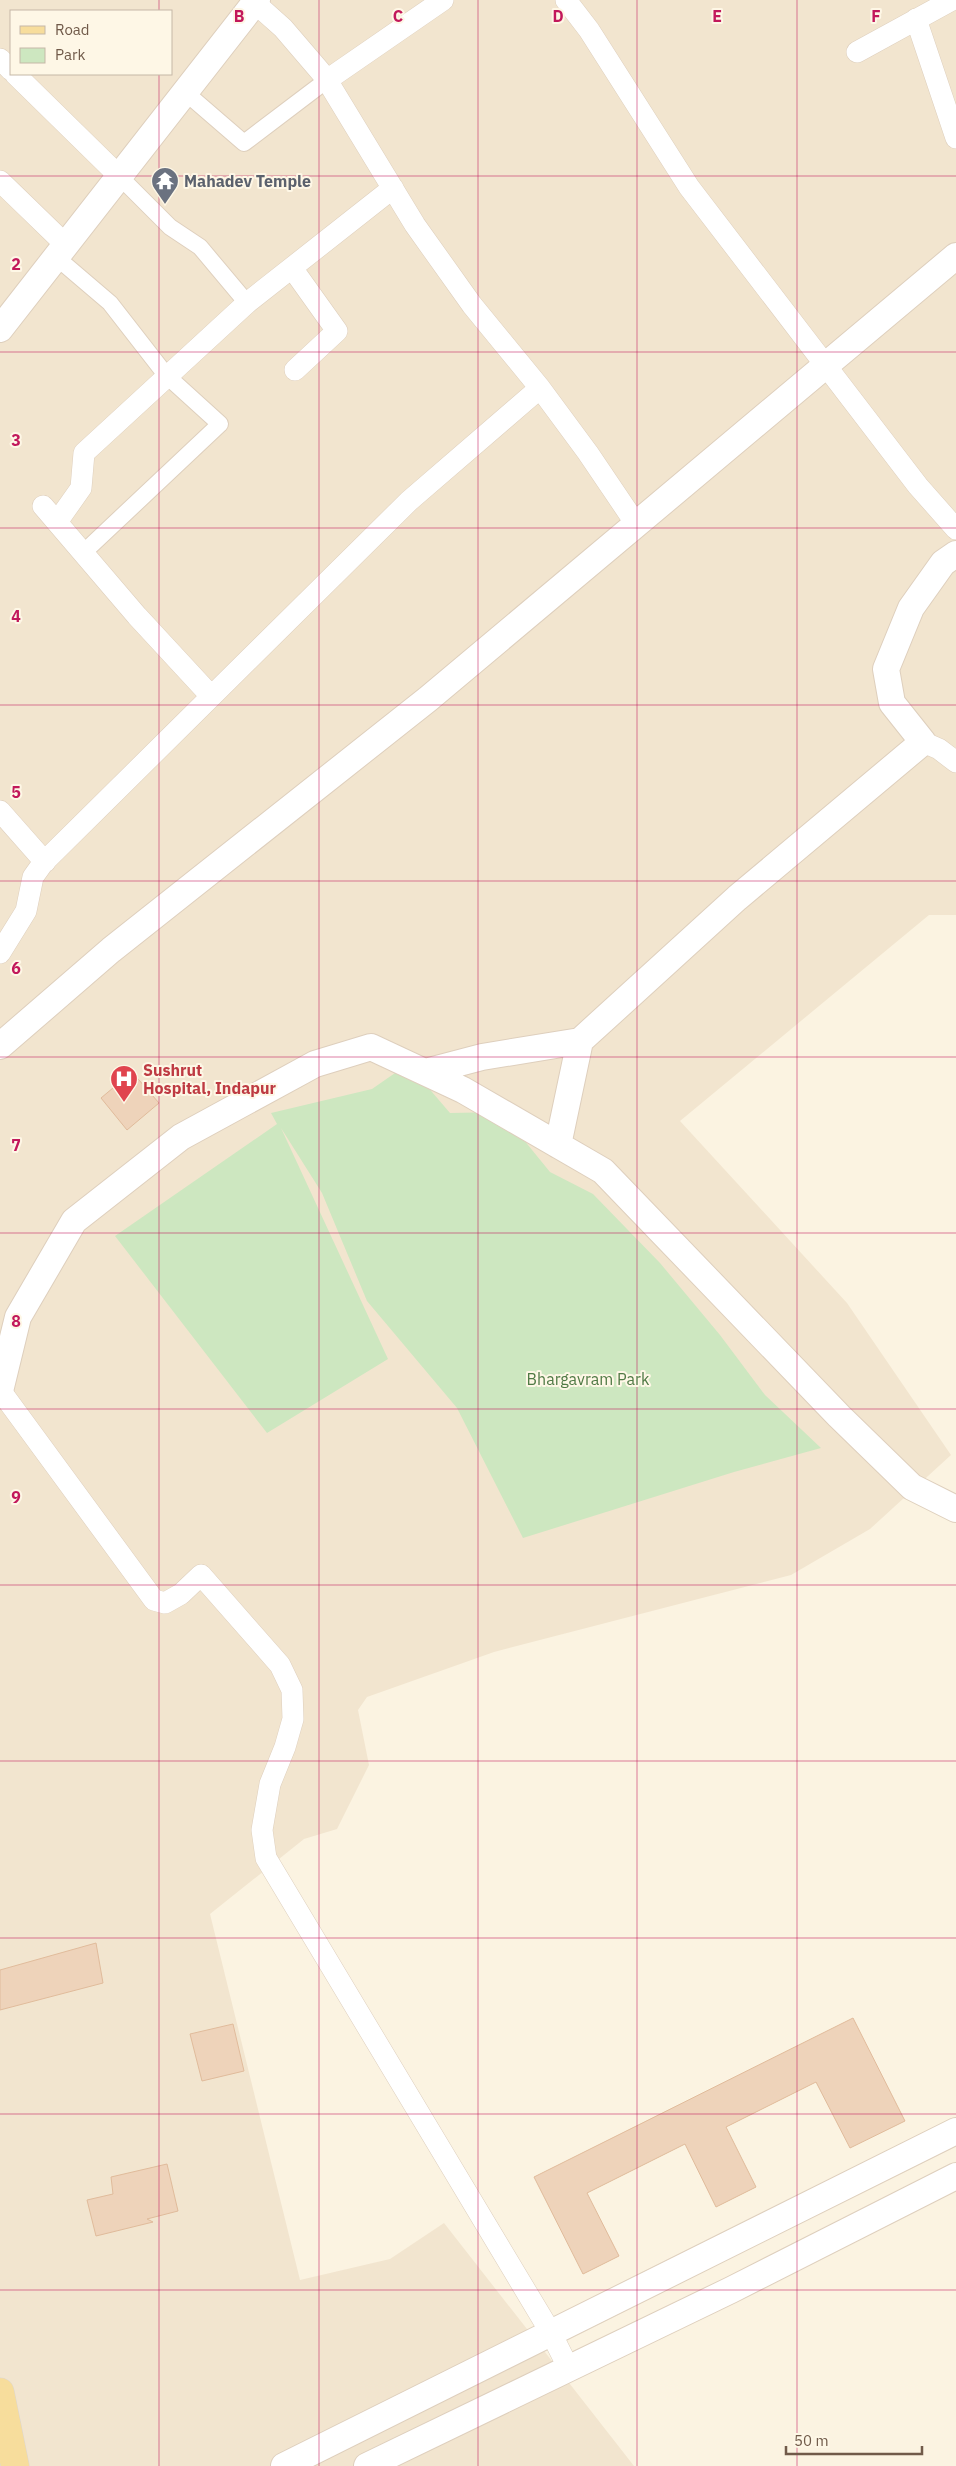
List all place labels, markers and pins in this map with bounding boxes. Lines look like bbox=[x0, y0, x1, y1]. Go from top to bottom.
temple icon: Mahadev Temple bbox=[150, 166, 180, 205]
place label: Mahadev Temple bbox=[184, 171, 311, 191]
place label: Sushrut Hospital, Indapur bbox=[143, 1060, 276, 1098]
hospital icon: Sushrut Hospital, Indapur bbox=[109, 1064, 139, 1103]

